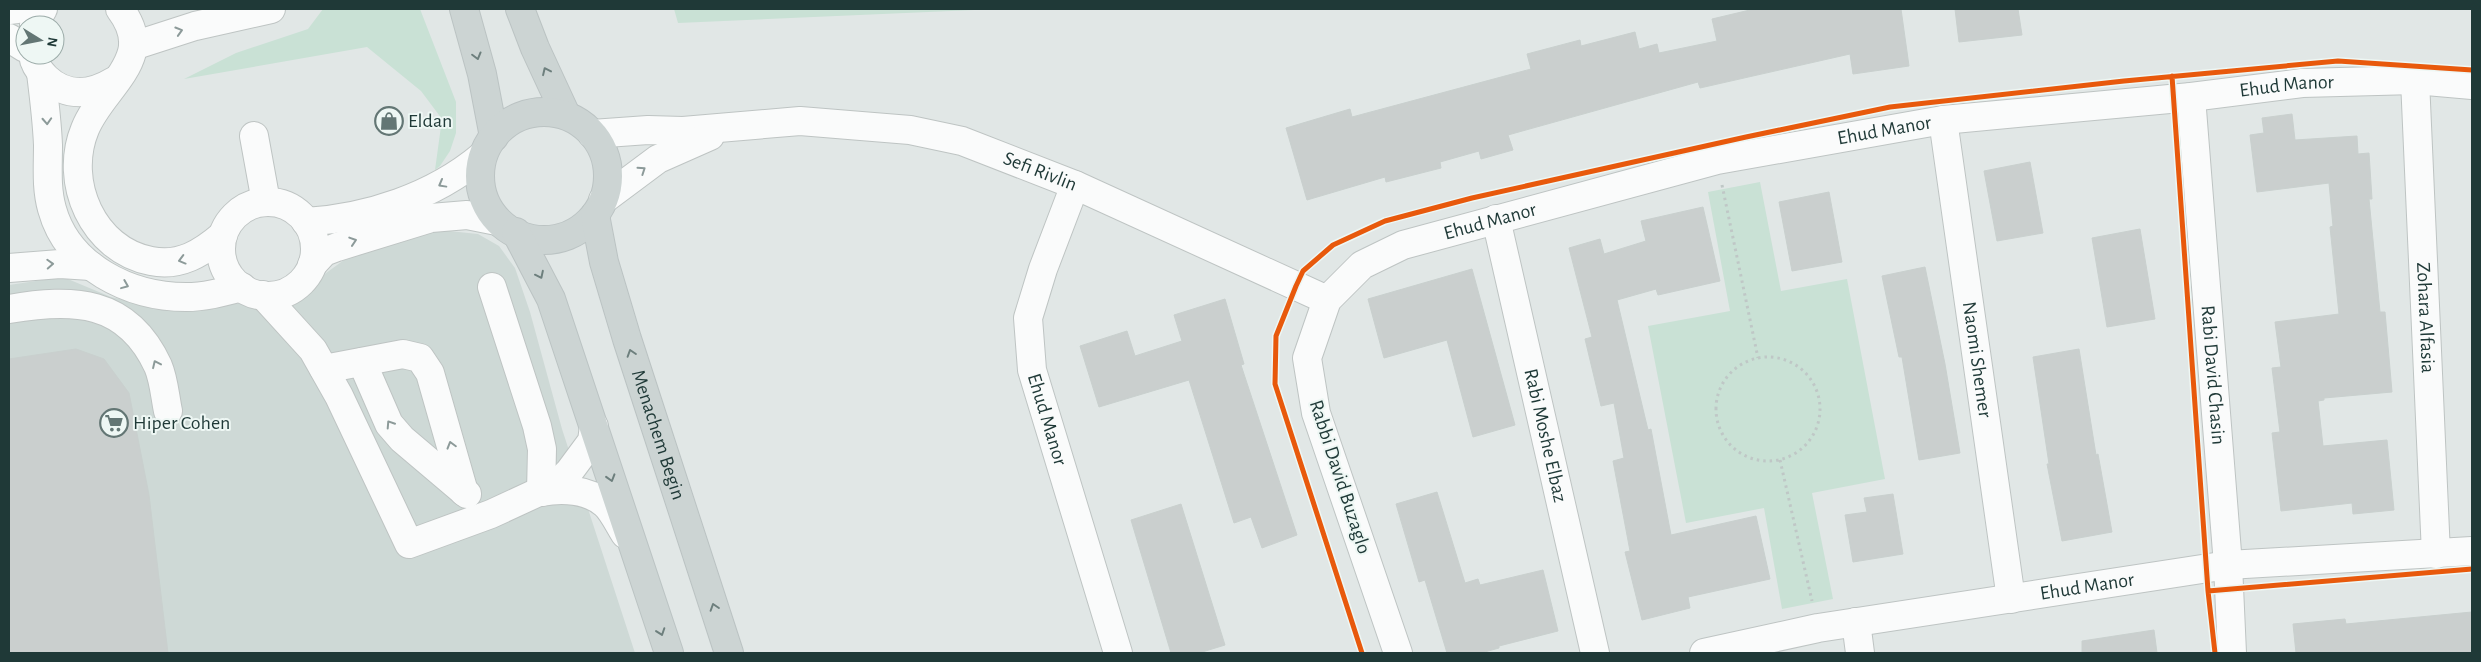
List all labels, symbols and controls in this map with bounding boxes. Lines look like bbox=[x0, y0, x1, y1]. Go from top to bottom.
north arrow bbox=[15, 15, 65, 65]
one-way arrow bbox=[174, 26, 182, 36]
text: N bbox=[44, 36, 60, 48]
one-way arrow bbox=[471, 51, 482, 60]
one-way arrow bbox=[542, 67, 552, 76]
street label: Ehud Manor bbox=[2238, 72, 2335, 101]
shop icon: Eldan bbox=[374, 106, 404, 136]
place label: Eldan bbox=[408, 111, 452, 131]
street label: Ehud Manor bbox=[1836, 112, 1933, 149]
one-way arrow bbox=[41, 118, 52, 126]
street label: Sefi Rivlin bbox=[1001, 148, 1080, 195]
one-way arrow bbox=[636, 167, 645, 176]
one-way arrow bbox=[439, 178, 448, 188]
street label: Ehud Manor bbox=[1442, 199, 1539, 243]
one-way arrow bbox=[349, 237, 357, 247]
one-way arrow bbox=[178, 254, 186, 264]
one-way arrow bbox=[46, 259, 54, 270]
street label: Zohara Alfasia bbox=[2413, 262, 2438, 374]
one-way arrow bbox=[534, 270, 544, 279]
one-way arrow bbox=[120, 279, 129, 290]
street label: Naomi Shemer bbox=[1959, 300, 1995, 419]
street label: Rabi David Chasin bbox=[2198, 305, 2228, 446]
one-way arrow bbox=[627, 349, 637, 357]
one-way arrow bbox=[151, 360, 162, 369]
street label: Menachem Begin bbox=[628, 367, 689, 502]
street label: Rabi Moshe Elbaz bbox=[1520, 367, 1570, 504]
street label: Ehud Manor bbox=[1024, 371, 1071, 468]
street label: Rabbi David Buzaglo bbox=[1306, 398, 1374, 556]
supermarket icon: Hiper Cohen bbox=[99, 408, 129, 438]
place label: Hiper Cohen bbox=[133, 413, 230, 433]
one-way arrow bbox=[387, 420, 396, 430]
one-way arrow bbox=[446, 442, 456, 450]
one-way arrow bbox=[605, 473, 615, 481]
street label: Ehud Manor bbox=[2039, 569, 2136, 604]
one-way arrow bbox=[710, 603, 720, 612]
one-way arrow bbox=[656, 627, 666, 636]

